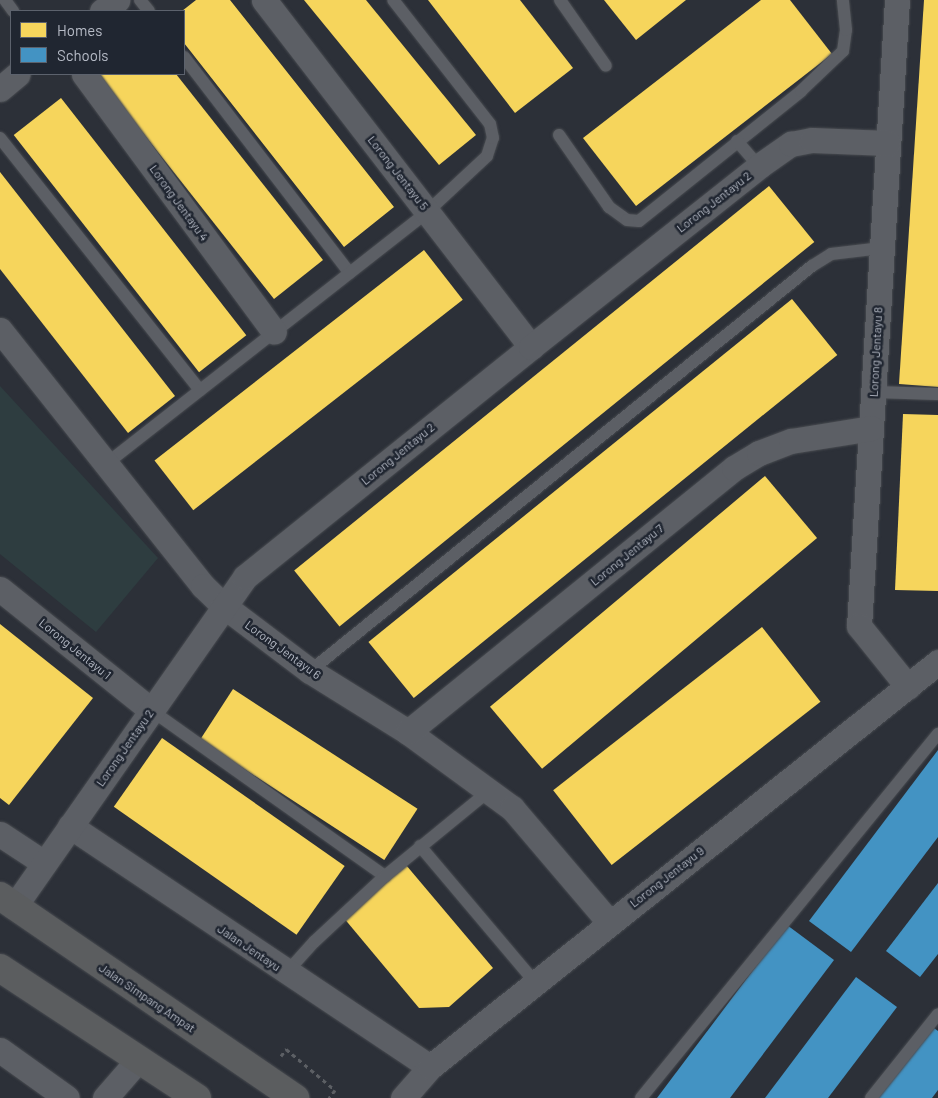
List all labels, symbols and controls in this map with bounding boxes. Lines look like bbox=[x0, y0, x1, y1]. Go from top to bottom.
legend bbox=[10, 10, 185, 75]
text: Homes bbox=[57, 21, 102, 39]
text: Schools bbox=[57, 46, 109, 64]
street label: Lorong Jentayu 5 bbox=[365, 133, 431, 213]
street label: Lorong Jentayu 4 bbox=[147, 162, 211, 244]
street label: Lorong Jentayu 2 bbox=[674, 168, 754, 236]
street label: Lorong Jentayu 8 bbox=[866, 307, 886, 397]
street label: Lorong Jentayu 2 bbox=[358, 420, 438, 488]
street label: Lorong Jentayu 7 bbox=[588, 521, 666, 589]
street label: Lorong Jentayu 1 bbox=[36, 616, 114, 682]
street label: Lorong Jentayu 6 bbox=[242, 618, 324, 682]
street label: Lorong Jentayu 2 bbox=[93, 707, 157, 789]
street label: Lorong Jentayu 9 bbox=[627, 844, 707, 910]
street label: Jalan Jentayu bbox=[215, 922, 283, 974]
street label: Jalan Simpang Ampat bbox=[96, 960, 198, 1036]

